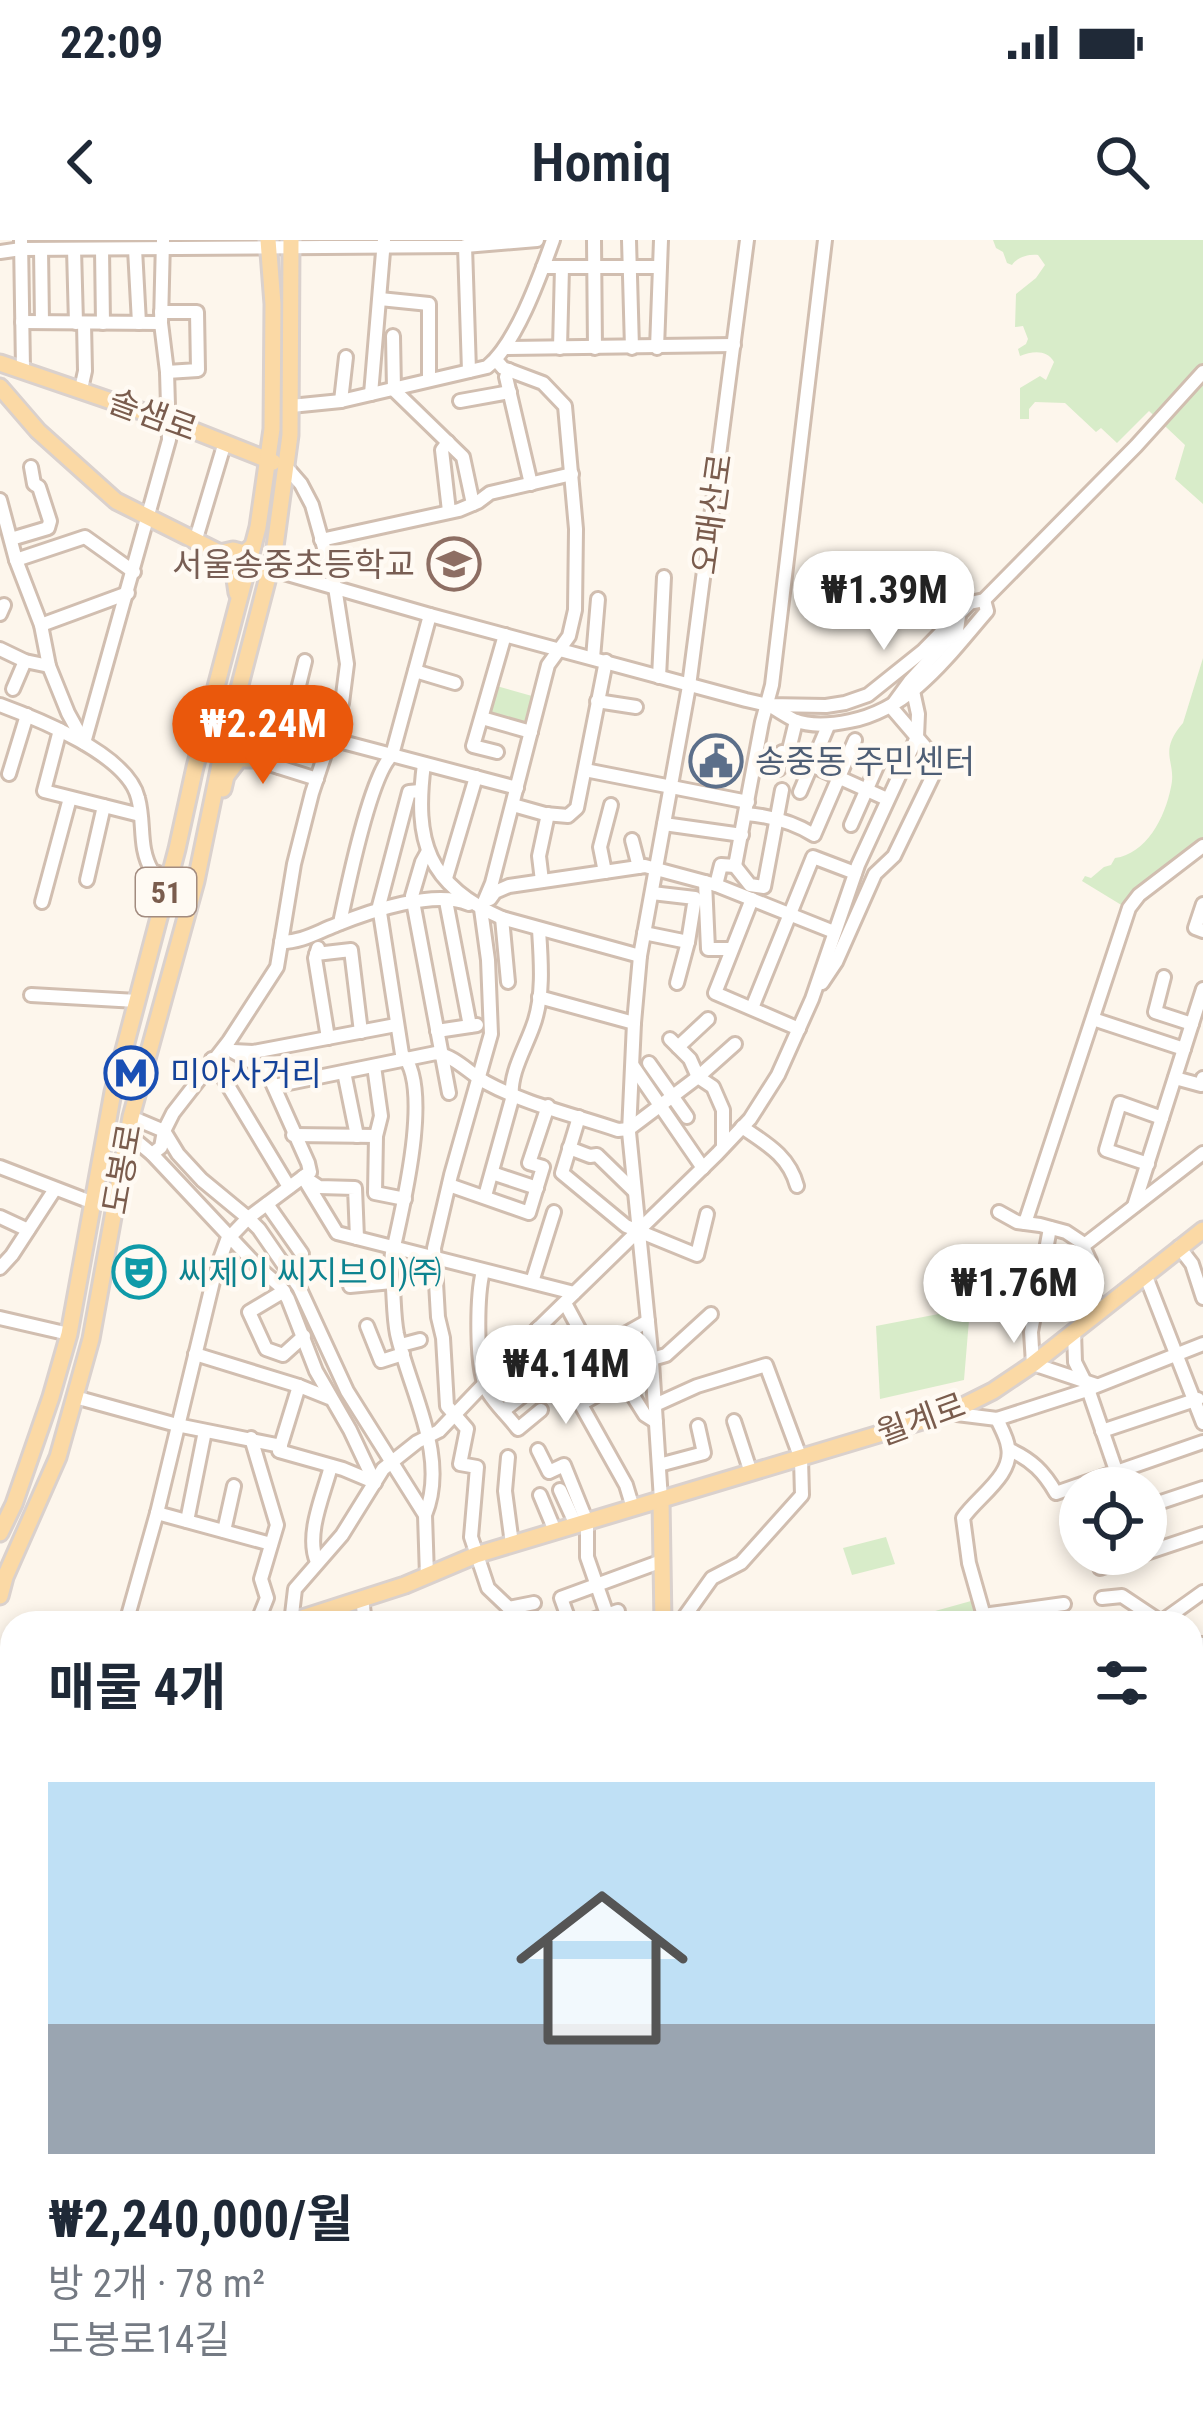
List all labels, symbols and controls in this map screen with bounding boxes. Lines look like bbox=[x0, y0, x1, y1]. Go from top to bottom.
text: 22:09 bbox=[60, 16, 163, 69]
icon: back bbox=[48, 129, 114, 195]
icon: search bbox=[1089, 129, 1155, 195]
text: Homiq bbox=[531, 131, 672, 194]
street label: 솔샘로 bbox=[104, 381, 202, 449]
street label: 오패산로 bbox=[684, 451, 740, 577]
school or university icon: 서울송중초등학교 bbox=[426, 536, 482, 592]
place label: 서울송중초등학교 bbox=[172, 545, 415, 584]
pin: ₩1.39M bbox=[786, 551, 982, 653]
text: ₩1.39M bbox=[820, 567, 948, 613]
pin: ₩2.24M bbox=[165, 685, 361, 787]
text: ₩2.24M bbox=[199, 701, 327, 747]
public building icon: 송중동 주민센터 bbox=[688, 733, 744, 789]
place label: 송중동 주민센터 bbox=[755, 742, 975, 781]
road number: 51 bbox=[136, 868, 196, 916]
metro station icon: 미아사거리 bbox=[103, 1045, 159, 1101]
place label: 미아사거리 bbox=[170, 1054, 322, 1093]
street label: 도봉로 bbox=[95, 1121, 149, 1217]
theatre icon: 씨제이 씨지브이)㈜ bbox=[111, 1244, 167, 1300]
pin: ₩1.76M bbox=[916, 1244, 1112, 1346]
place label: 씨제이 씨지브이)㈜ bbox=[178, 1253, 442, 1292]
text: ₩1.76M bbox=[950, 1260, 1078, 1306]
pin: ₩4.14M bbox=[468, 1325, 664, 1427]
text: ₩4.14M bbox=[502, 1341, 630, 1387]
street label: 월계로 bbox=[872, 1385, 970, 1453]
map controls bbox=[1059, 1467, 1167, 1575]
button: locate bbox=[1059, 1467, 1167, 1575]
icon: filters bbox=[1089, 1650, 1155, 1716]
text: 매물 4개 bbox=[48, 1658, 226, 1717]
icon: home bbox=[494, 1860, 710, 2076]
text: ₩2,240,000/월 bbox=[48, 2190, 353, 2249]
text: 방 2개 · 78 m² bbox=[48, 2261, 265, 2307]
text: 도봉로14길 bbox=[48, 2317, 230, 2363]

